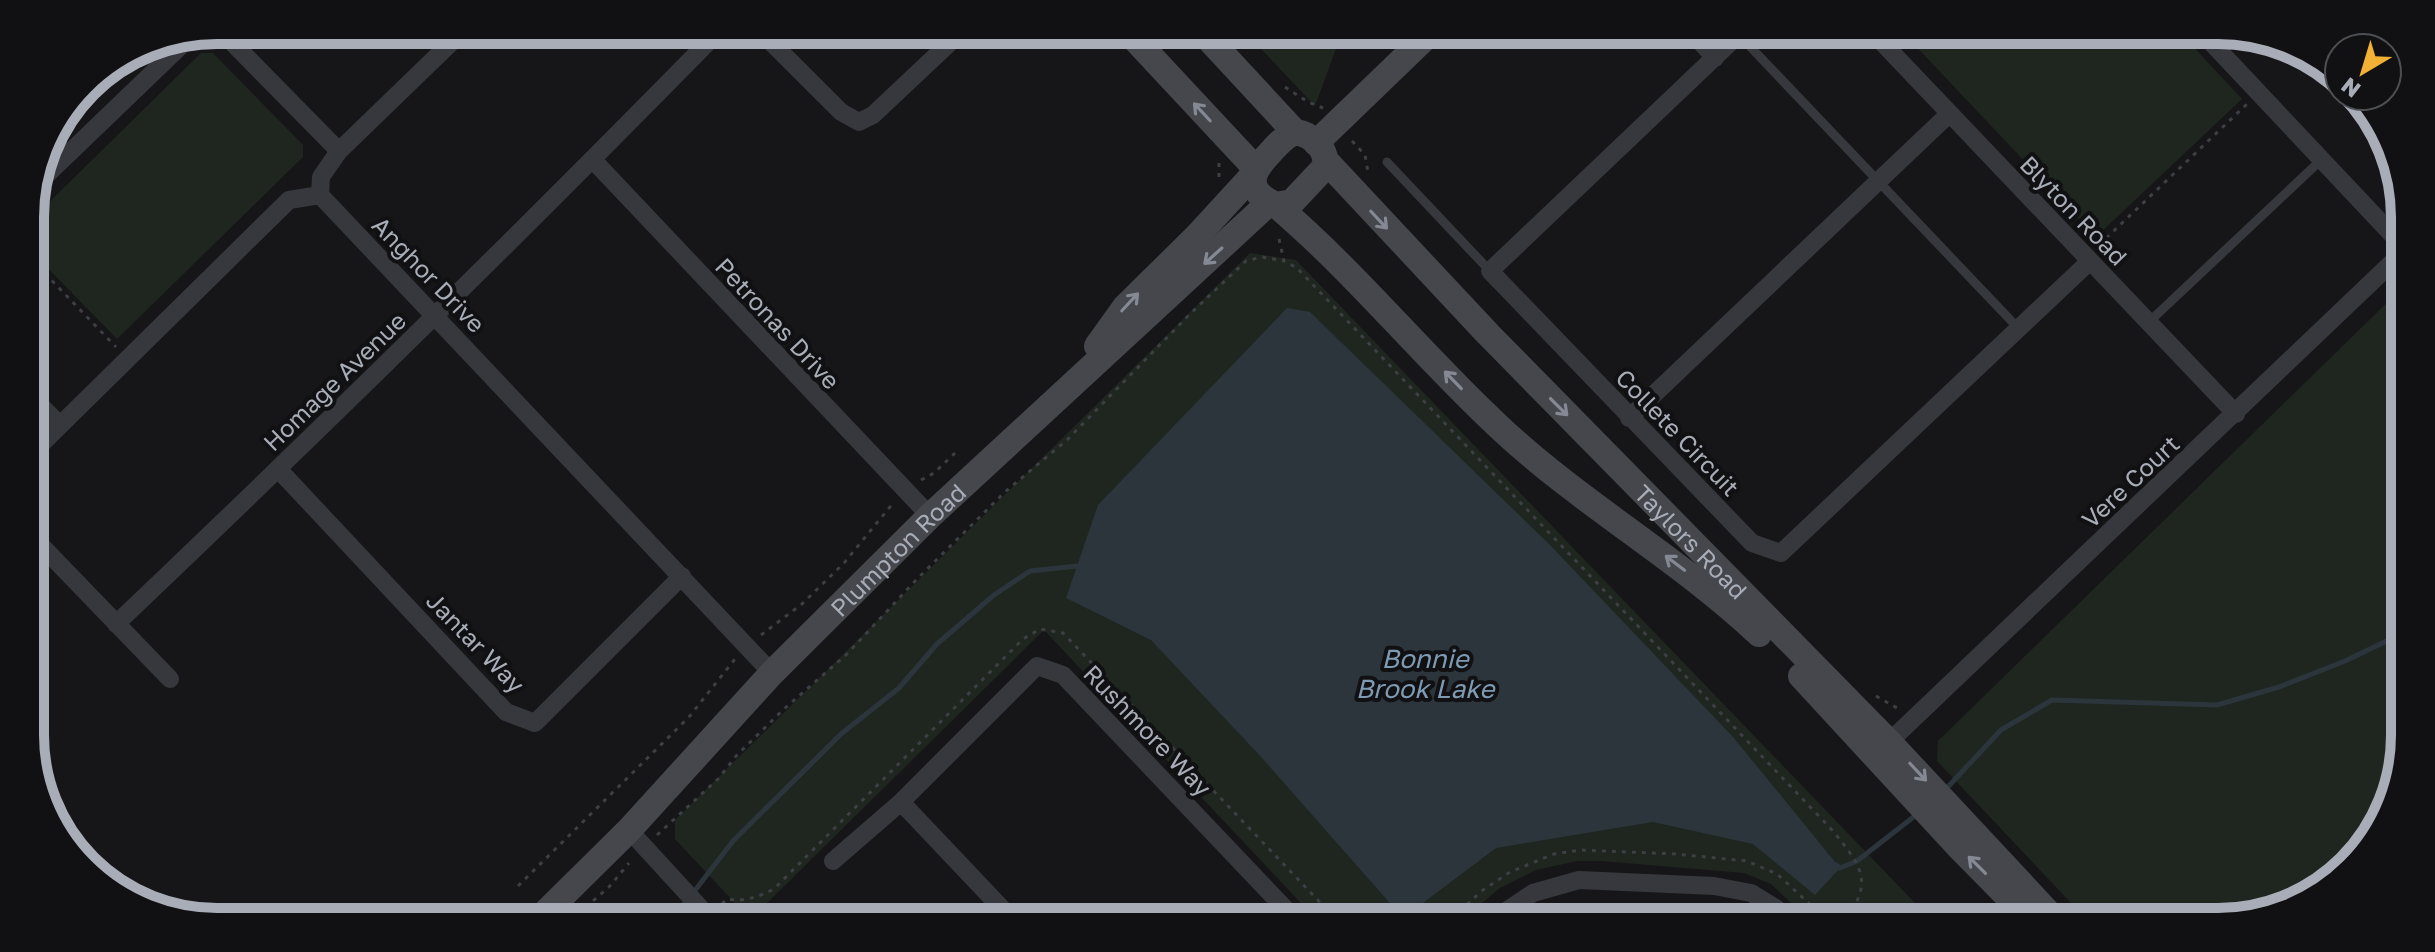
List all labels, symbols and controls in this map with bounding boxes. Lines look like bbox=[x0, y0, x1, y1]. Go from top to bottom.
north arrow bbox=[2323, 32, 2403, 112]
text: N bbox=[2335, 72, 2365, 104]
one-way arrow bbox=[1193, 103, 1212, 122]
street label: Blyton Road bbox=[2015, 149, 2133, 271]
street label: Anghor Drive bbox=[367, 210, 491, 338]
one-way arrow bbox=[1369, 210, 1388, 230]
one-way arrow bbox=[1203, 246, 1223, 264]
street label: Petronas Drive bbox=[710, 251, 846, 395]
one-way arrow bbox=[1121, 293, 1139, 313]
street label: Homage Avenue bbox=[257, 306, 411, 456]
street label: Collete Circuit bbox=[1610, 363, 1746, 501]
one-way arrow bbox=[1444, 371, 1463, 390]
one-way arrow bbox=[1549, 397, 1568, 416]
street label: Vere Court bbox=[2075, 429, 2185, 533]
street label: Plumpton Road bbox=[824, 477, 971, 622]
street label: Taylors Road bbox=[1629, 478, 1754, 604]
one-way arrow bbox=[1665, 554, 1686, 571]
street label: Jantar Way bbox=[421, 586, 531, 698]
water label: Bonnie Brook Lake bbox=[1356, 643, 1496, 704]
street label: Rushmore Way bbox=[1078, 658, 1218, 802]
one-way arrow bbox=[1908, 762, 1926, 782]
one-way arrow bbox=[1968, 856, 1987, 875]

